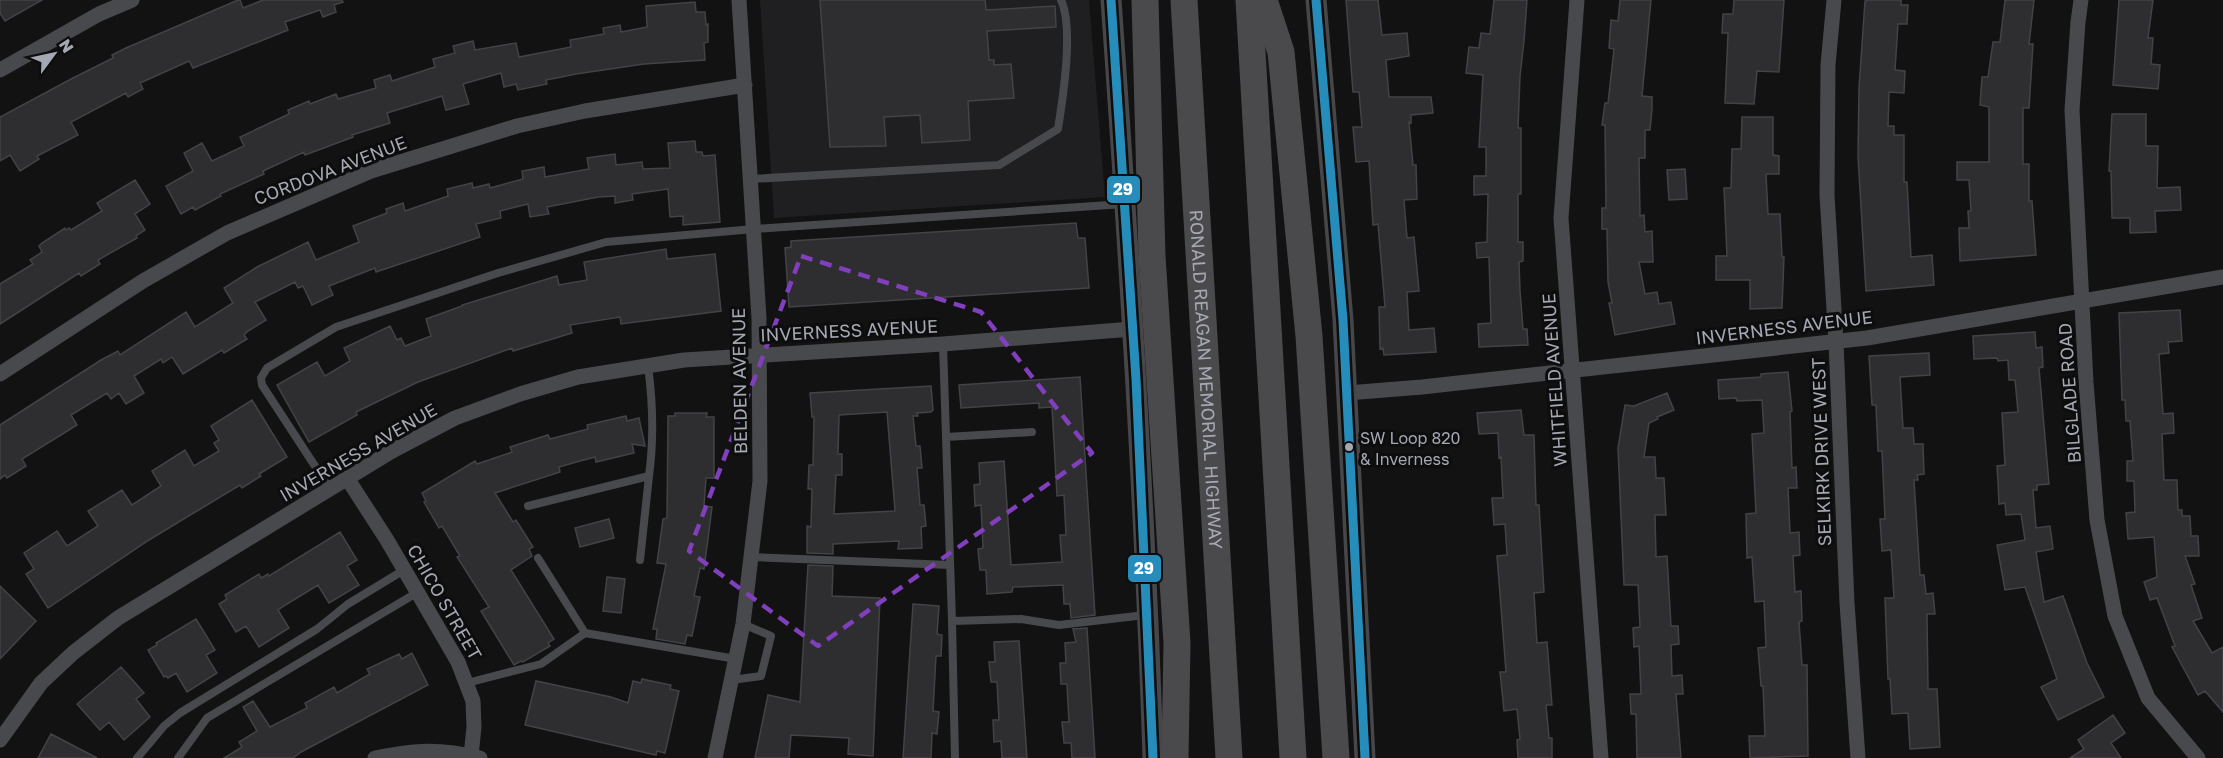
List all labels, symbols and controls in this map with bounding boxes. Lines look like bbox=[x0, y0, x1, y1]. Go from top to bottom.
north arrow bbox=[24, 24, 84, 84]
text: N bbox=[55, 35, 78, 56]
street label: CORDOVA AVENUE bbox=[251, 131, 409, 209]
line badge: 29 bbox=[1106, 175, 1141, 204]
text: 29 bbox=[1113, 179, 1133, 199]
street label: RONALD REAGAN MEMORIAL HIGHWAY bbox=[1185, 209, 1228, 550]
street label: WHITFIELD AVENUE bbox=[1537, 293, 1571, 467]
street label: INVERNESS AVENUE bbox=[1694, 305, 1874, 349]
street label: BELDEN AVENUE bbox=[727, 308, 751, 454]
street label: INVERNESS AVENUE bbox=[759, 314, 939, 346]
street label: BILGLADE ROAD bbox=[2053, 322, 2085, 464]
street label: SELKIRK DRIVE WEST bbox=[1807, 357, 1835, 547]
street label: INVERNESS AVENUE bbox=[275, 398, 441, 506]
place label: SW Loop 820 & Inverness bbox=[1360, 428, 1460, 469]
marker: SW Loop 820 & Inverness bbox=[1343, 441, 1355, 453]
street label: CHICO STREET bbox=[403, 540, 487, 664]
line badge: 29 bbox=[1127, 554, 1162, 583]
text: 29 bbox=[1134, 558, 1154, 578]

